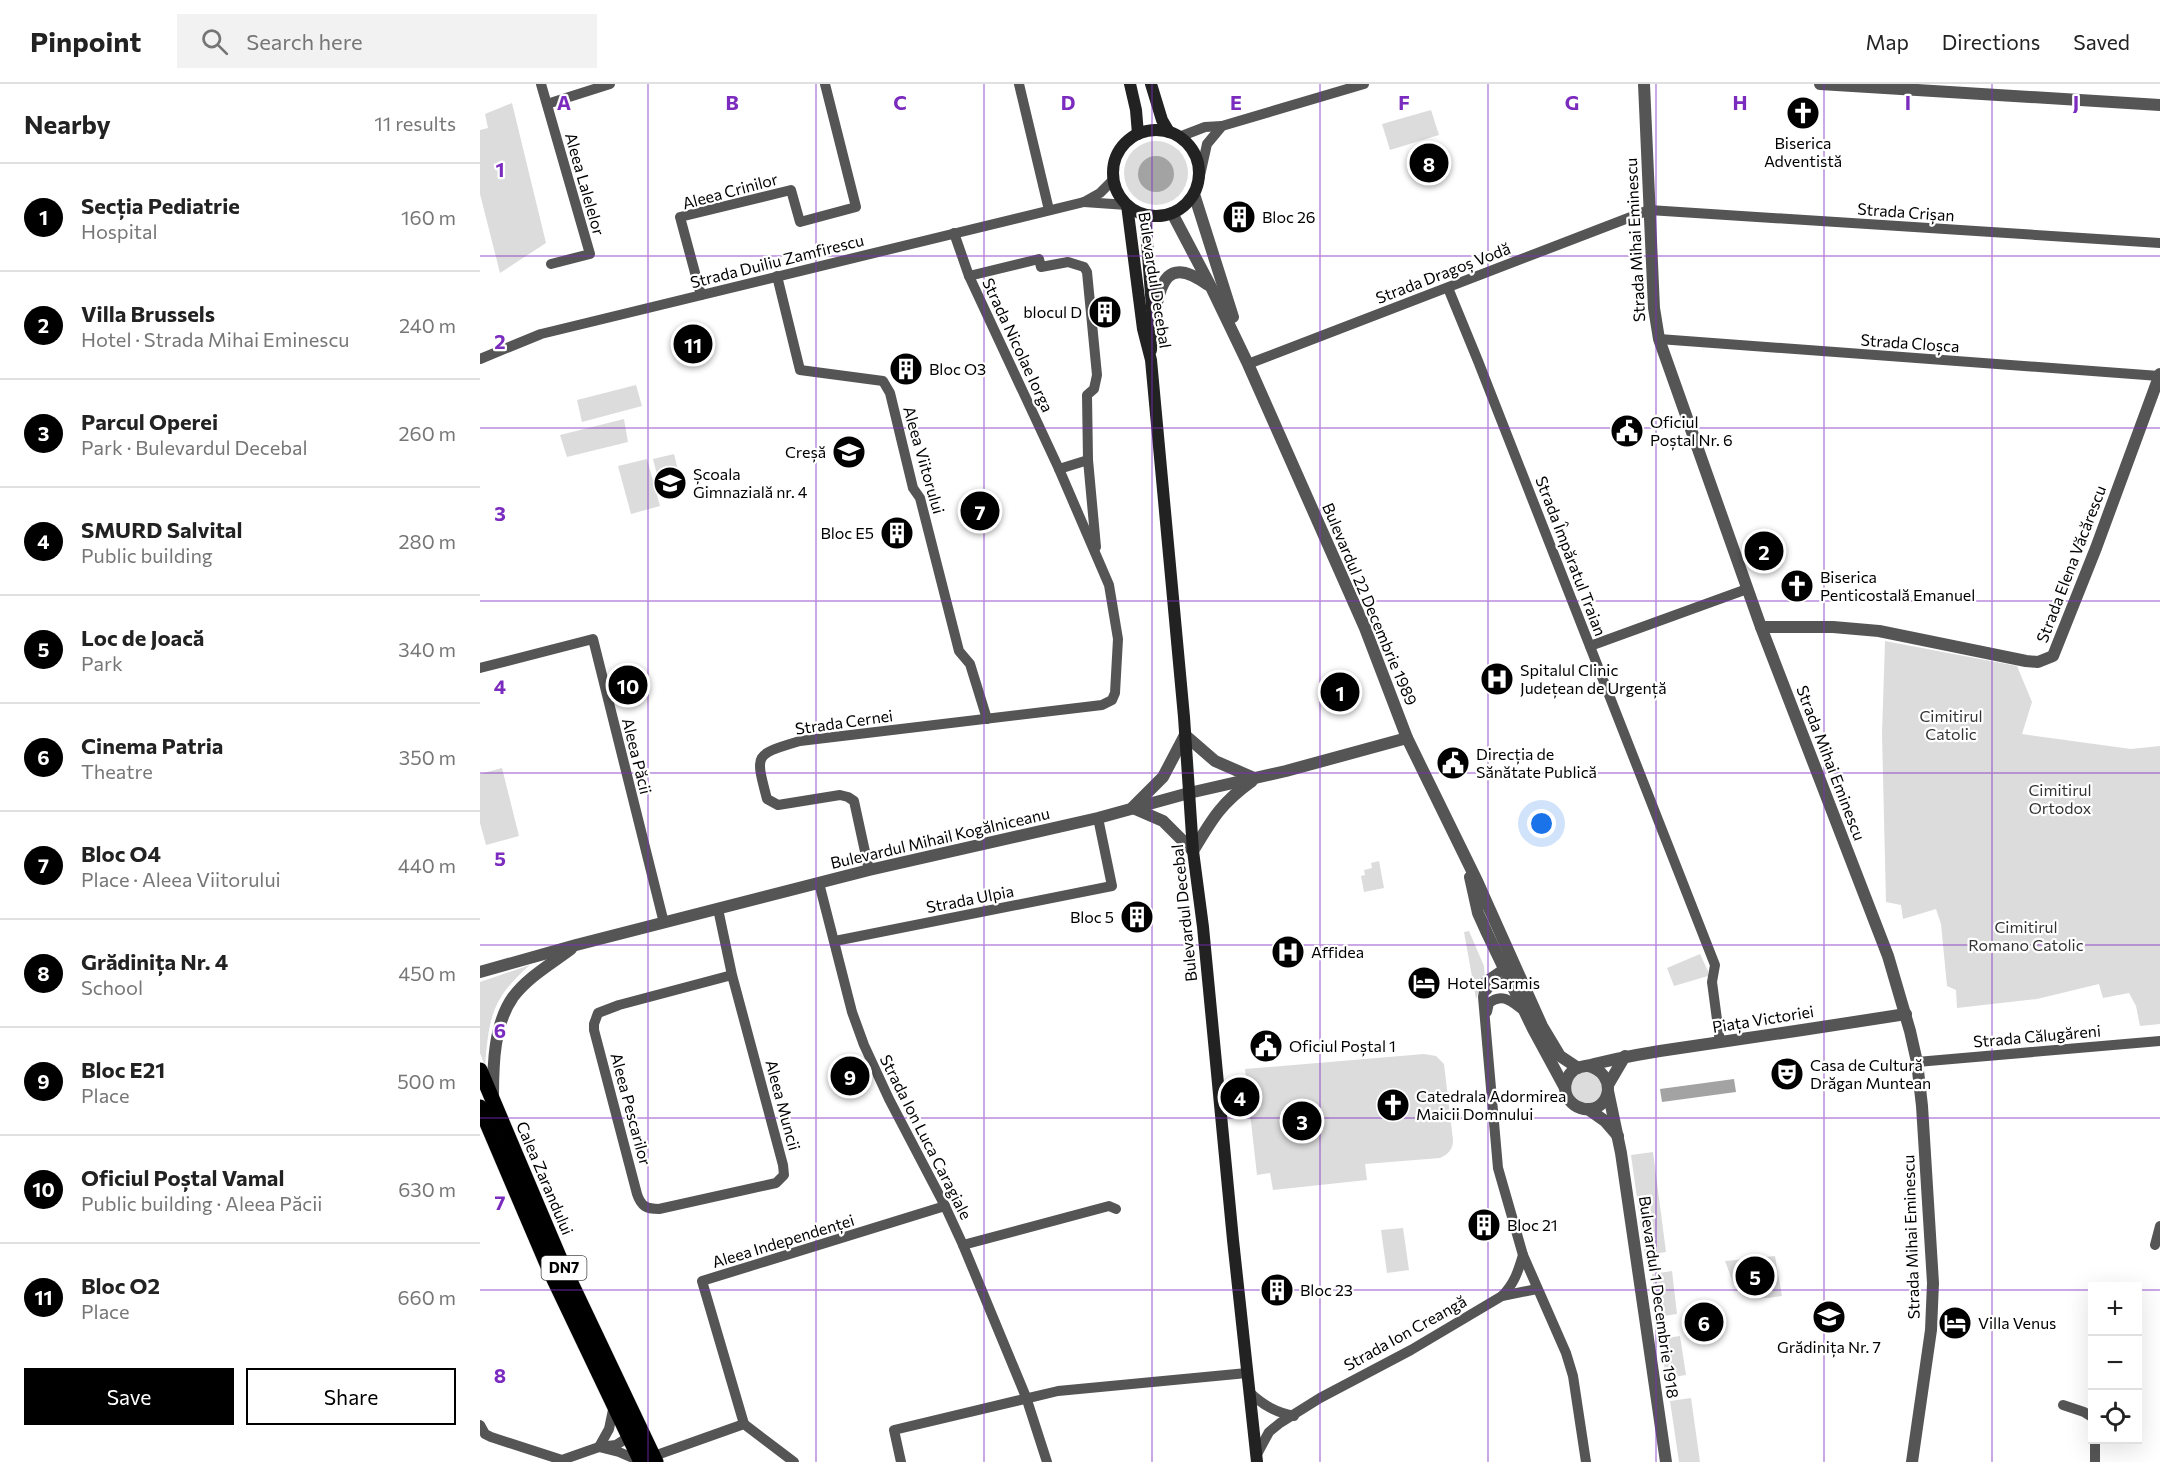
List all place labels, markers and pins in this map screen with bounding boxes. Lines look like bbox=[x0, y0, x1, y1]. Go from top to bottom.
church icon: Biserica Adventistă bbox=[1785, 95, 1821, 131]
place label: Biserica Adventistă bbox=[1764, 133, 1842, 170]
pin: 8 bbox=[1410, 140, 1448, 185]
building icon: Bloc 26 bbox=[1221, 199, 1257, 235]
place label: Bloc 26 bbox=[1262, 207, 1315, 226]
building icon: blocul D bbox=[1087, 294, 1123, 330]
place label: blocul D bbox=[1023, 302, 1082, 321]
pin: 11 bbox=[674, 322, 712, 366]
building icon: Bloc O3 bbox=[888, 351, 924, 387]
place label: Bloc O3 bbox=[929, 359, 986, 378]
place label: Oficiul Poștal Nr. 6 bbox=[1650, 412, 1733, 451]
public building icon: Oficiul Poștal Nr. 6 bbox=[1609, 413, 1645, 449]
school or university icon: Creșă bbox=[831, 434, 867, 470]
place label: Creșă bbox=[785, 442, 826, 463]
place label: Școala Gimnazială nr. 4 bbox=[693, 464, 808, 501]
school or university icon: Școala Gimnazială nr. 4 bbox=[652, 465, 688, 501]
pin: 7 bbox=[960, 488, 1000, 534]
building icon: Bloc E5 bbox=[879, 515, 915, 551]
place label: Bloc E5 bbox=[820, 523, 874, 542]
pin: 2 bbox=[1744, 528, 1784, 574]
place label: Biserica Penticostală Emanuel bbox=[1820, 567, 1975, 604]
church icon: Biserica Penticostală Emanuel bbox=[1779, 568, 1815, 604]
place label: Spitalul Clinic Județean de Urgență bbox=[1520, 660, 1666, 699]
hospital icon: Spitalul Clinic Județean de Urgență bbox=[1479, 661, 1515, 697]
pin: 10 bbox=[608, 662, 648, 708]
pin: 1 bbox=[1320, 670, 1360, 714]
place label: Direcția de Sănătate Publică bbox=[1476, 744, 1597, 781]
public building icon: Direcția de Sănătate Publică bbox=[1435, 745, 1471, 781]
building icon: Bloc 5 bbox=[1119, 899, 1155, 935]
place label: Bloc 5 bbox=[1070, 907, 1114, 926]
hospital icon: Affidea bbox=[1270, 934, 1306, 970]
place label: Affidea bbox=[1311, 942, 1364, 961]
hotel icon: Hotel Sarmis bbox=[1406, 965, 1442, 1001]
place label: Hotel Sarmis bbox=[1447, 973, 1540, 992]
public building icon: Oficiul Poștal 1 bbox=[1248, 1028, 1284, 1064]
place label: Oficiul Poștal 1 bbox=[1289, 1036, 1396, 1057]
pin: 9 bbox=[830, 1054, 869, 1098]
place label: Casa de Cultură Drăgan Muntean bbox=[1810, 1055, 1931, 1092]
theatre icon: Casa de Cultură Drăgan Muntean bbox=[1769, 1056, 1805, 1092]
pin: 4 bbox=[1220, 1074, 1260, 1120]
place label: Catedrala Adormirea Maicii Domnului bbox=[1416, 1086, 1566, 1123]
church icon: Catedrala Adormirea Maicii Domnului bbox=[1375, 1087, 1411, 1123]
pin: 3 bbox=[1282, 1098, 1322, 1144]
building icon: Bloc 21 bbox=[1466, 1207, 1502, 1243]
place label: Bloc 21 bbox=[1507, 1215, 1558, 1234]
pin: 5 bbox=[1736, 1254, 1774, 1298]
building icon: Bloc 23 bbox=[1259, 1272, 1295, 1308]
place label: Bloc 23 bbox=[1300, 1280, 1353, 1299]
school or university icon: Grădinița Nr. 7 bbox=[1811, 1299, 1847, 1335]
pin: 6 bbox=[1684, 1300, 1724, 1344]
hotel icon: Villa Venus bbox=[1937, 1305, 1973, 1341]
place label: Villa Venus bbox=[1978, 1313, 2056, 1332]
place label: Grădinița Nr. 7 bbox=[1777, 1337, 1881, 1358]

